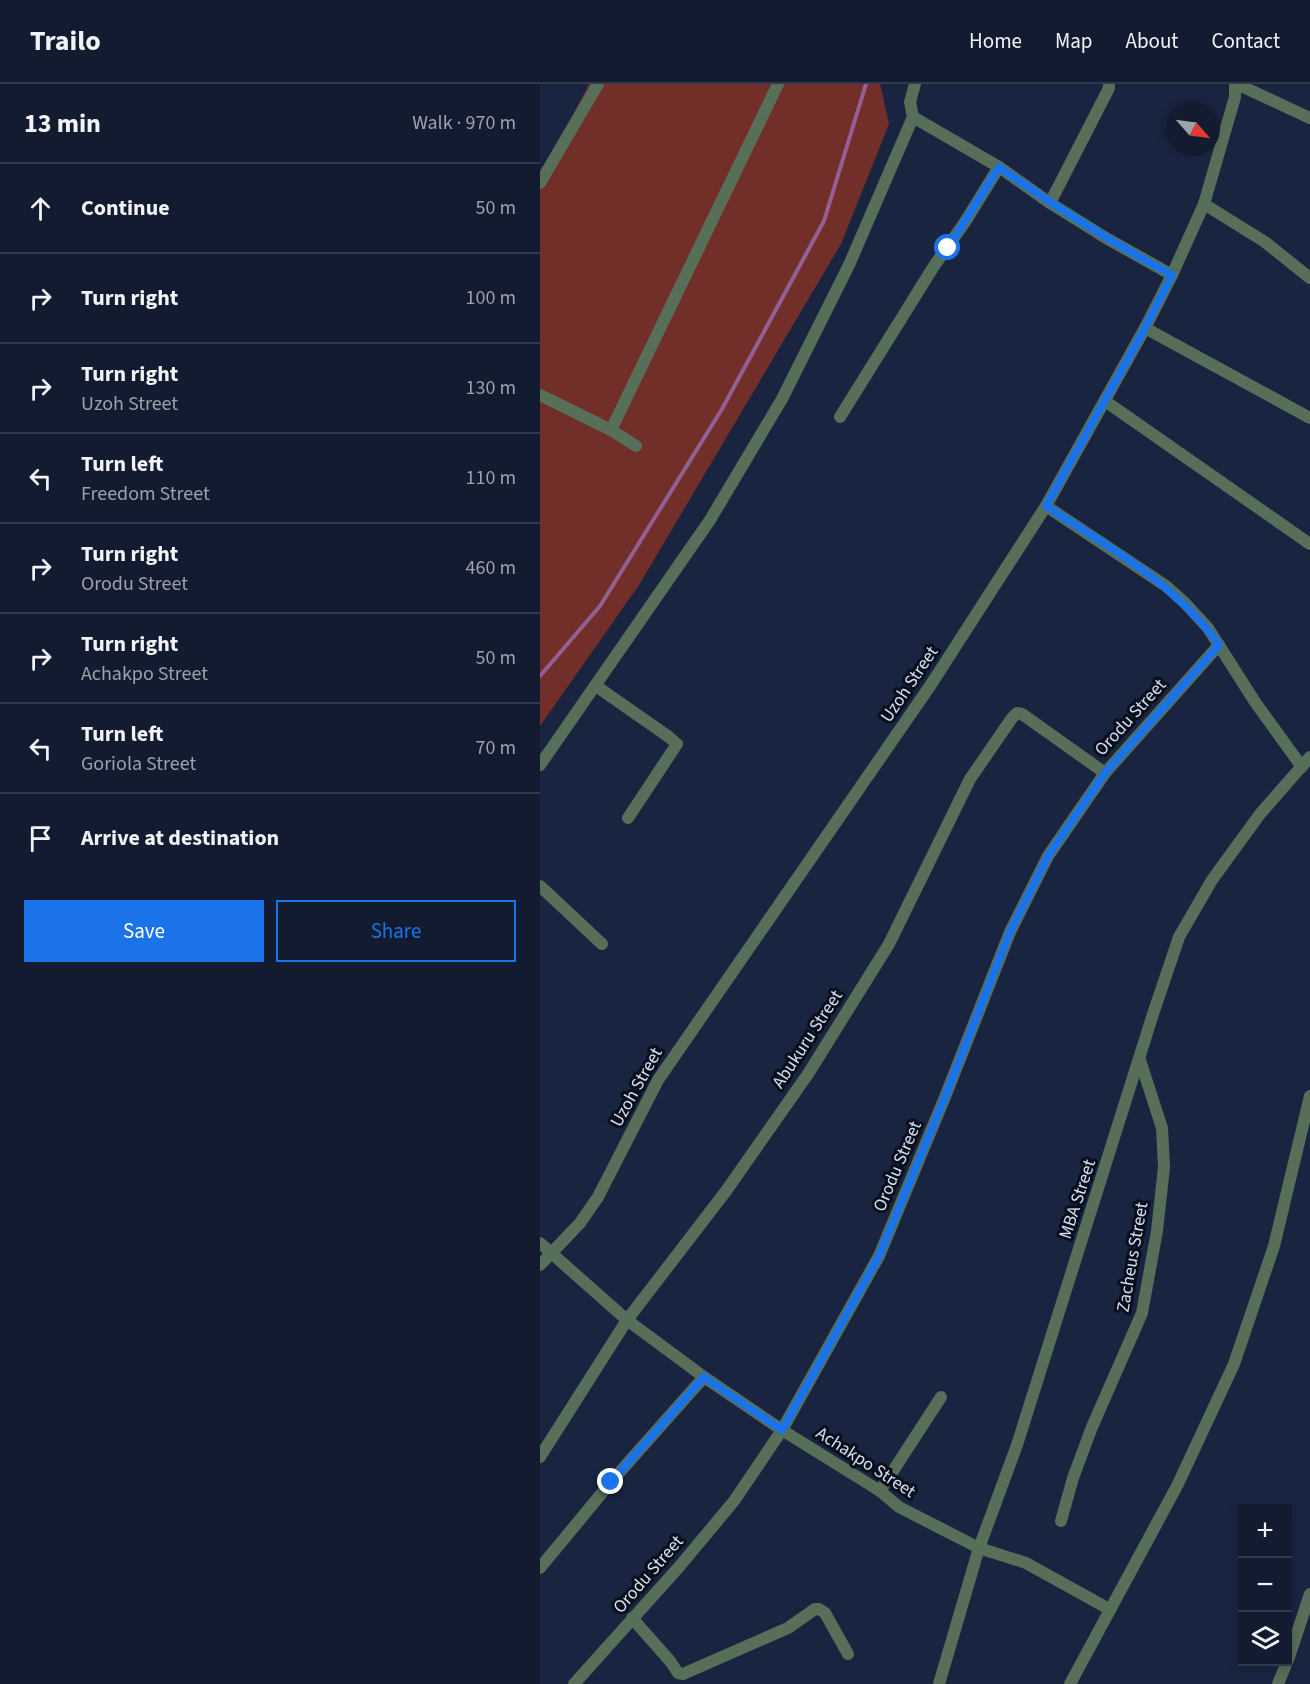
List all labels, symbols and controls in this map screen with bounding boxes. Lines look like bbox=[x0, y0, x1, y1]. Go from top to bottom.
text: Trailo bbox=[30, 21, 101, 61]
text: Home bbox=[969, 26, 1022, 56]
text: Map bbox=[1055, 26, 1093, 56]
text: About bbox=[1126, 26, 1178, 56]
text: Contact bbox=[1211, 26, 1280, 56]
north arrow bbox=[1166, 102, 1220, 156]
text: 13 min bbox=[24, 105, 101, 142]
text: Walk · 970 m bbox=[412, 109, 516, 137]
icon: ahead bbox=[24, 192, 57, 225]
text: Continue bbox=[81, 192, 170, 224]
text: 50 m bbox=[476, 194, 516, 222]
route start bbox=[934, 234, 960, 260]
icon: right bbox=[24, 282, 57, 315]
text: Turn right bbox=[81, 282, 178, 314]
text: 100 m bbox=[466, 284, 516, 312]
text: Turn right bbox=[81, 358, 178, 390]
icon: right bbox=[24, 372, 57, 405]
text: 130 m bbox=[466, 374, 516, 402]
text: Uzoh Street bbox=[81, 390, 178, 418]
text: Turn left bbox=[81, 448, 163, 480]
icon: left bbox=[24, 462, 57, 495]
text: 110 m bbox=[466, 464, 516, 492]
text: Freedom Street bbox=[81, 480, 210, 508]
text: Turn right bbox=[81, 538, 178, 570]
icon: right bbox=[24, 552, 57, 585]
text: 460 m bbox=[466, 554, 516, 582]
text: Orodu Street bbox=[81, 570, 188, 598]
text: Turn right bbox=[81, 628, 178, 660]
street label: Uzoh Street bbox=[875, 641, 944, 727]
icon: right bbox=[24, 642, 57, 675]
text: 50 m bbox=[476, 644, 516, 672]
text: Achakpo Street bbox=[81, 660, 208, 688]
street label: Orodu Street bbox=[1089, 673, 1172, 761]
text: Turn left bbox=[81, 718, 163, 750]
icon: left bbox=[24, 732, 57, 765]
text: 70 m bbox=[476, 734, 516, 762]
text: Goriola Street bbox=[81, 750, 196, 778]
icon: arrive bbox=[24, 822, 57, 855]
text: Arrive at destination bbox=[81, 822, 279, 854]
button: Save bbox=[24, 900, 264, 962]
button: Share bbox=[276, 900, 516, 962]
street label: Abukuru Street bbox=[766, 985, 849, 1093]
street label: Uzoh Street bbox=[604, 1043, 669, 1131]
street label: Orodu Street bbox=[867, 1117, 928, 1215]
street label: MBA Street bbox=[1053, 1156, 1102, 1242]
street label: Zacheus Street bbox=[1111, 1200, 1154, 1314]
street label: Achakpo Street bbox=[811, 1421, 920, 1504]
route end bbox=[597, 1468, 623, 1494]
map controls bbox=[1238, 1504, 1292, 1666]
button: + bbox=[1238, 1504, 1292, 1558]
street label: Orodu Street bbox=[607, 1530, 689, 1619]
button: − bbox=[1238, 1558, 1292, 1612]
button: layers bbox=[1238, 1612, 1292, 1666]

